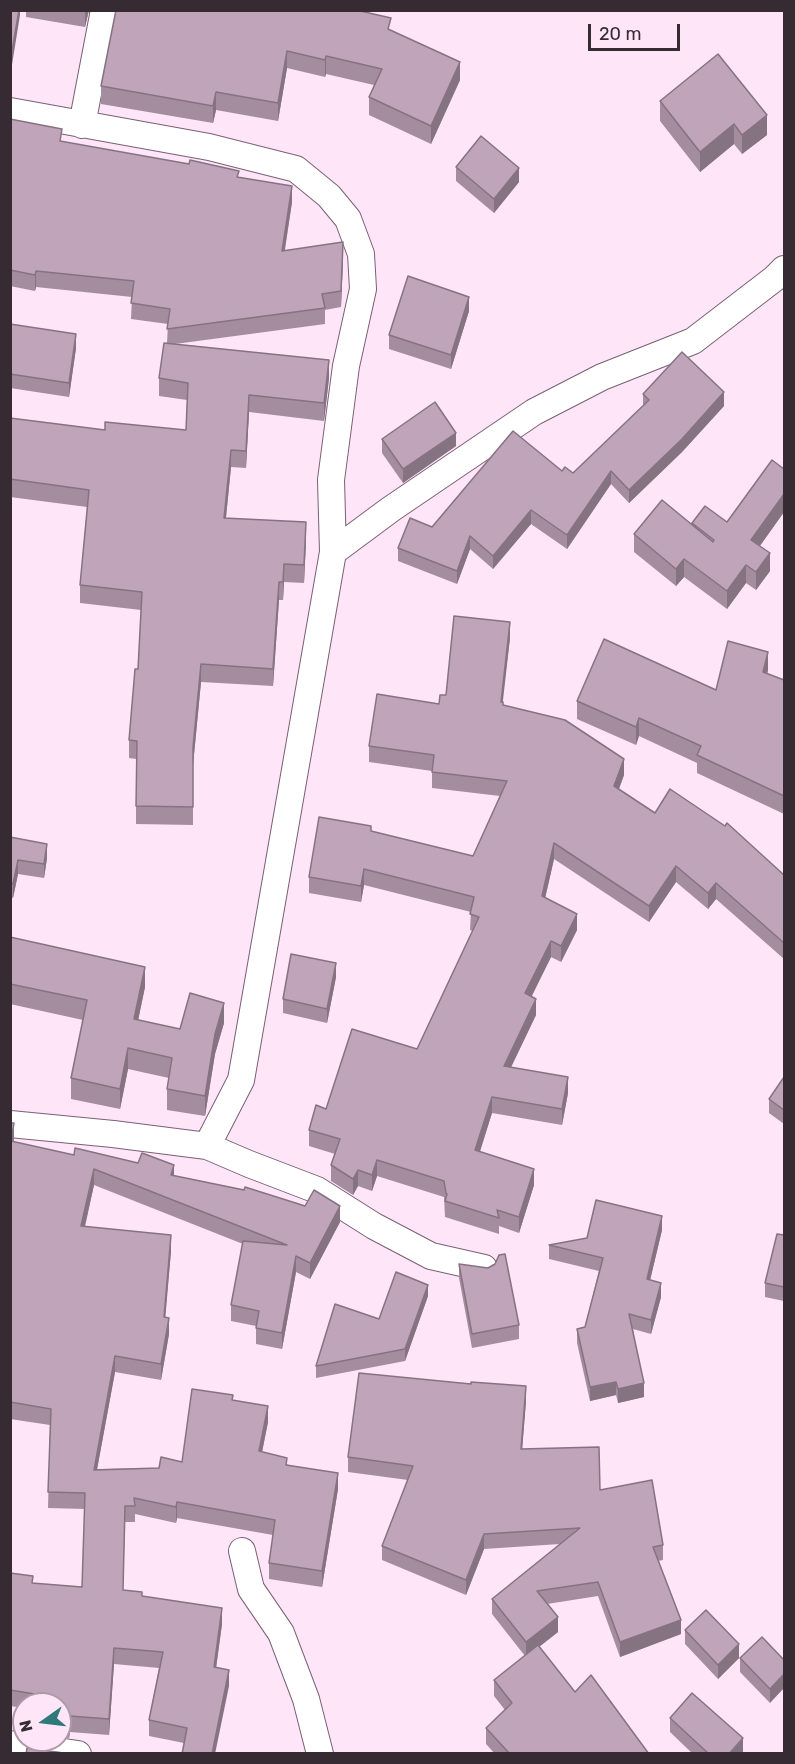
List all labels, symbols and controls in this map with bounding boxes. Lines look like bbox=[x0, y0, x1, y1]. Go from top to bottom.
scale bar bbox=[591, 12, 682, 50]
text: 20 m bbox=[599, 23, 641, 45]
north arrow bbox=[12, 1692, 72, 1752]
text: N bbox=[15, 1718, 37, 1734]

